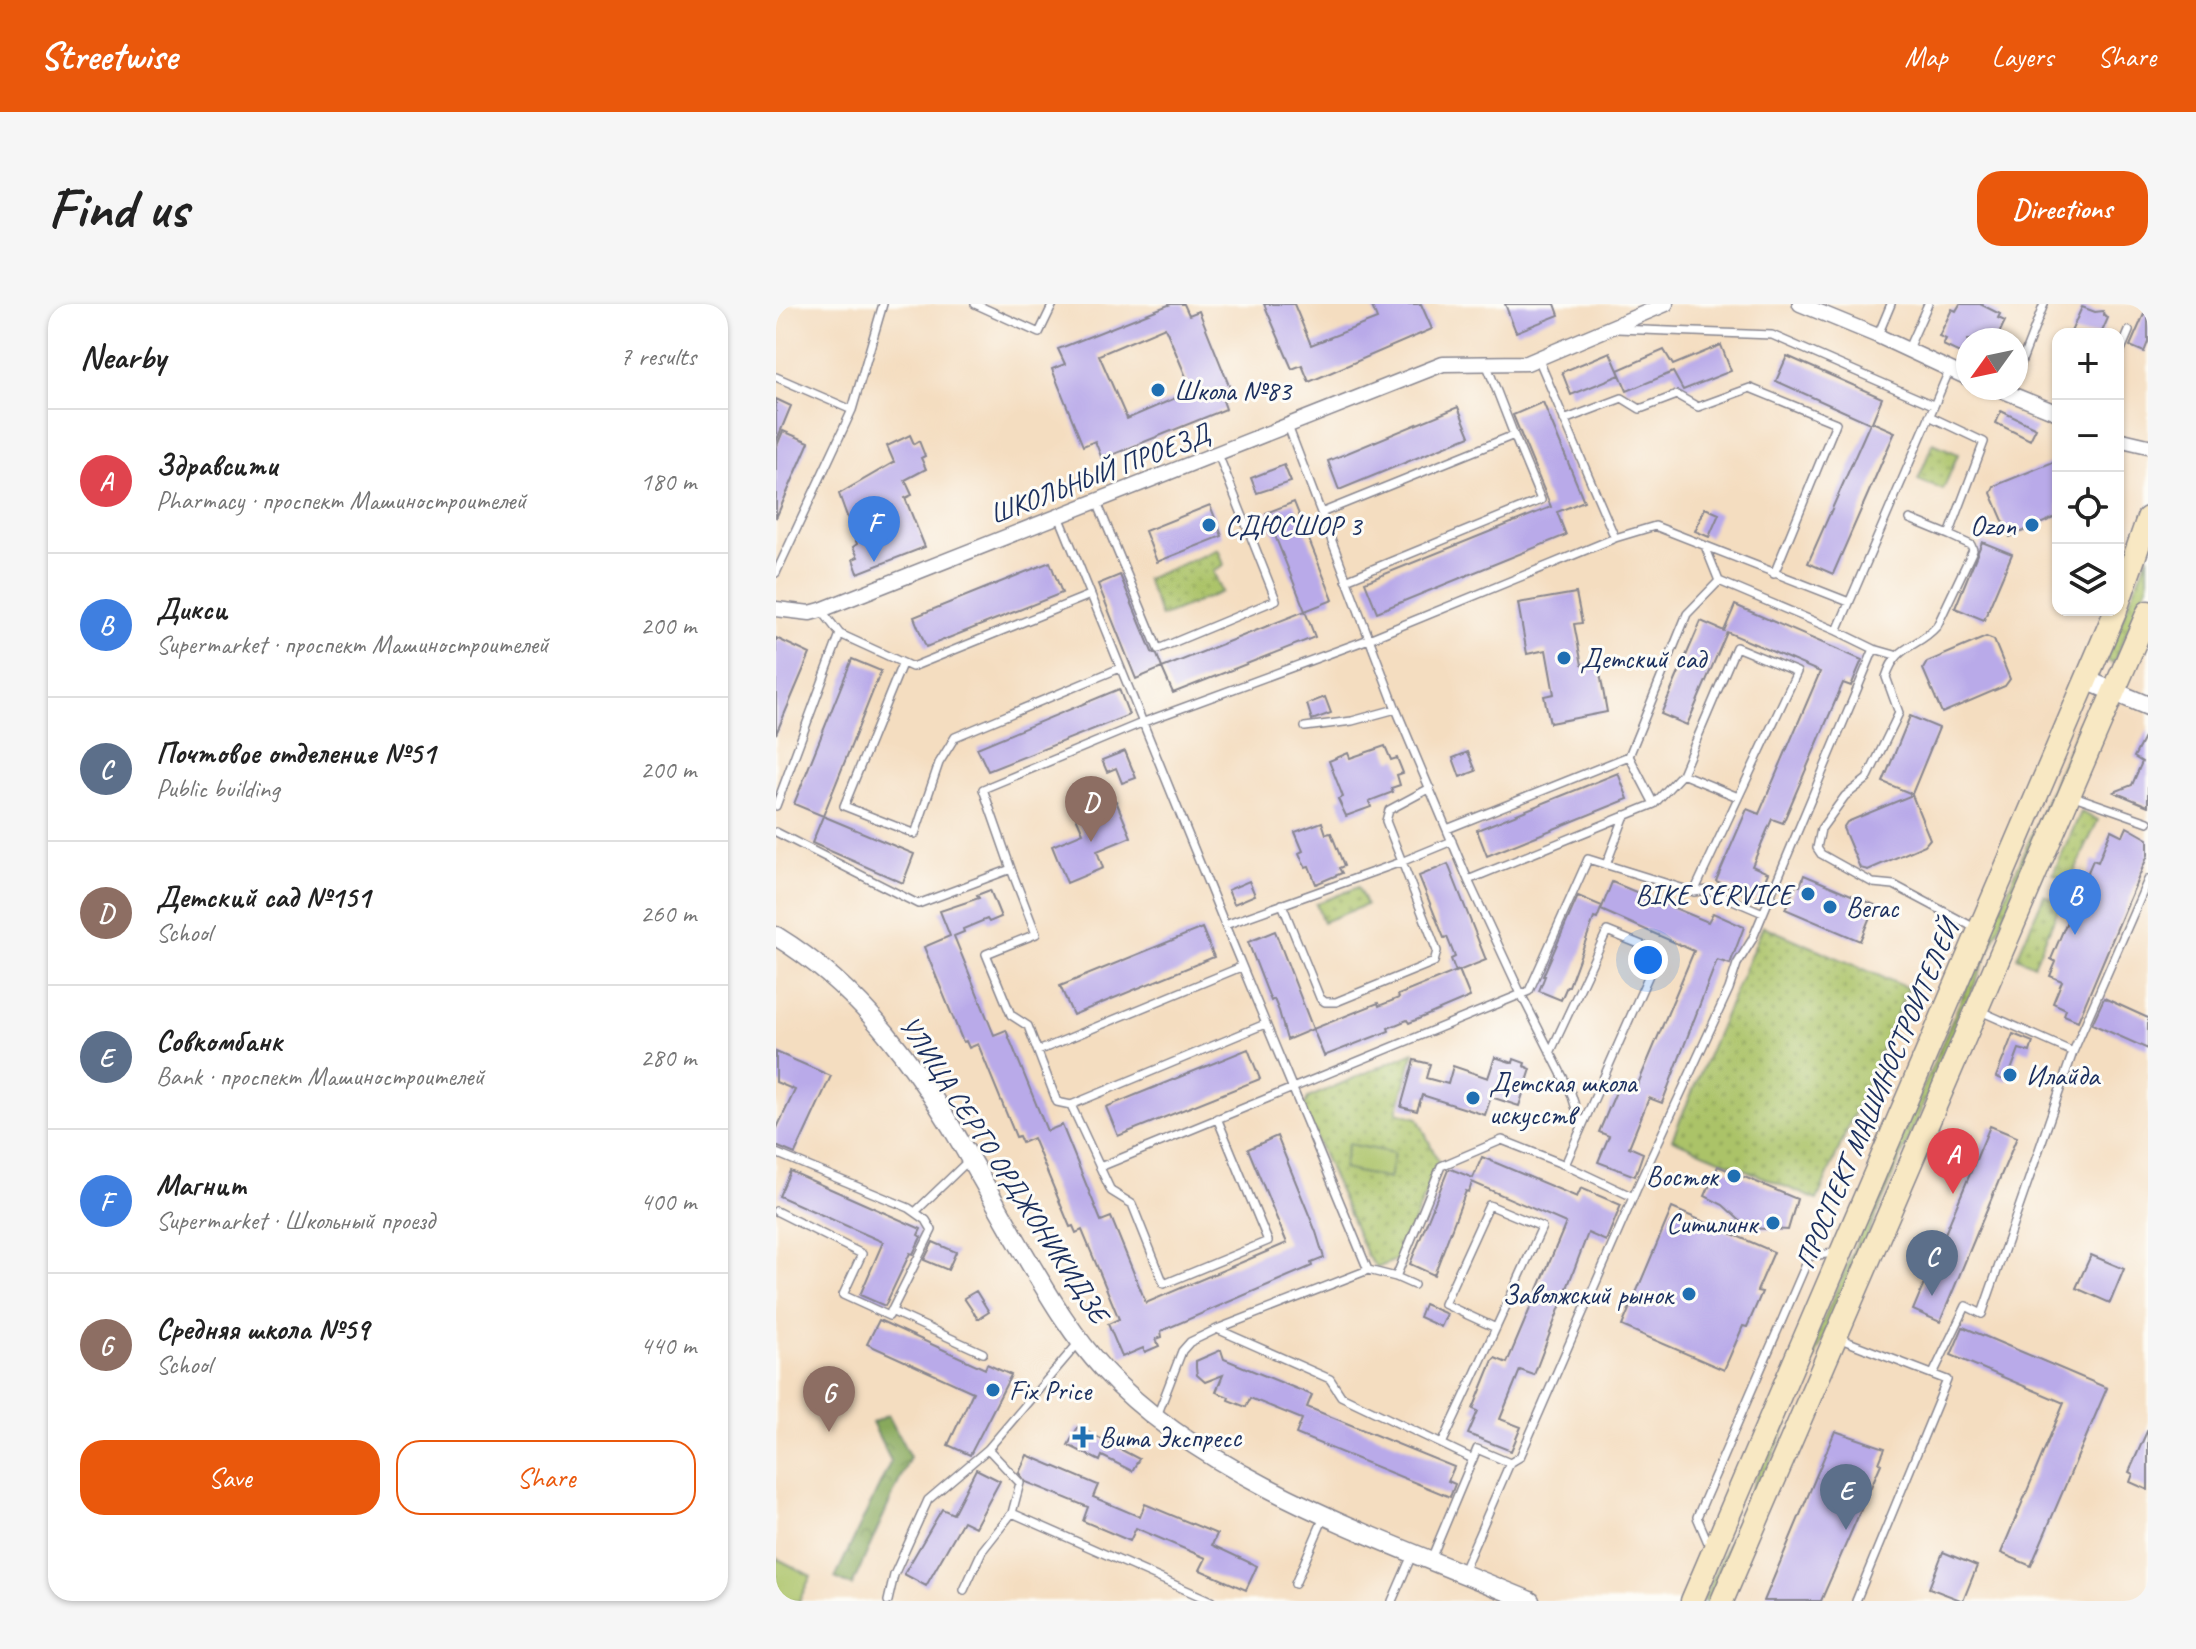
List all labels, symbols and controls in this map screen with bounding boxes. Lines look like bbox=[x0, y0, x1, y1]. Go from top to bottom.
text: Streetwise bbox=[40, 33, 177, 80]
text: Map bbox=[1905, 39, 1948, 74]
text: Layers bbox=[1992, 39, 2053, 74]
text: Share bbox=[2097, 39, 2156, 74]
button: Directions bbox=[1977, 171, 2148, 246]
text: Find us bbox=[48, 173, 188, 244]
north arrow bbox=[1956, 328, 2028, 400]
map controls bbox=[2052, 328, 2124, 616]
button: + bbox=[2052, 328, 2124, 400]
text: Nearby bbox=[80, 335, 166, 378]
text: 7 results bbox=[620, 340, 696, 373]
place label: Школа №83 bbox=[1174, 373, 1293, 408]
marker: Школа №83 bbox=[1149, 381, 1167, 399]
button: − bbox=[2052, 400, 2124, 472]
street label: ШКОЛЬНЫЙ ПРОЕЗД bbox=[984, 414, 1217, 531]
text: Здравсити bbox=[156, 446, 277, 484]
text: A bbox=[99, 465, 113, 498]
text: 180 m bbox=[640, 465, 696, 498]
button: locate bbox=[2052, 472, 2124, 544]
text: Pharmacy · проспект Машиностроителей bbox=[156, 484, 526, 517]
pin: F bbox=[848, 496, 900, 562]
place label: СДЮСШОР 3 bbox=[1225, 508, 1364, 543]
place label: Ozon bbox=[1970, 508, 2016, 543]
marker: СДЮСШОР 3 bbox=[1200, 516, 1218, 534]
marker: Ozon bbox=[2023, 516, 2041, 534]
button: layers bbox=[2052, 544, 2124, 616]
text: Дикси bbox=[156, 590, 227, 628]
text: B bbox=[99, 609, 113, 642]
text: 200 m bbox=[640, 609, 696, 642]
text: Supermarket · проспект Машиностроителей bbox=[156, 628, 549, 661]
place label: Детский сад bbox=[1580, 641, 1709, 676]
marker: Детский сад bbox=[1555, 649, 1573, 667]
text: Почтовое отделение №51 bbox=[156, 734, 435, 772]
text: C bbox=[100, 753, 112, 786]
text: 200 m bbox=[640, 753, 696, 786]
text: Public building bbox=[156, 772, 279, 805]
pin: D bbox=[1065, 776, 1117, 842]
pin: B bbox=[2049, 869, 2101, 935]
place label: BIKE SERVICE bbox=[1635, 877, 1796, 912]
text: Детский сад №151 bbox=[156, 878, 370, 916]
marker: BIKE SERVICE bbox=[1799, 885, 1817, 903]
place label: Вегас bbox=[1846, 890, 1900, 925]
text: D bbox=[98, 897, 114, 930]
text: 260 m bbox=[640, 897, 696, 930]
marker: Вегас bbox=[1821, 898, 1839, 916]
street label: ПРОСПЕКТ МАШИНОСТРОИТЕЛЕЙ bbox=[1787, 911, 1968, 1274]
text: School bbox=[156, 916, 212, 949]
your location bbox=[1628, 940, 1668, 980]
street label: УЛИЦА СЕРГО ОРДЖОНИКИДЗЕ bbox=[892, 1009, 1119, 1332]
text: Совкомбанк bbox=[156, 1022, 283, 1060]
text: E bbox=[99, 1041, 113, 1074]
text: 280 m bbox=[640, 1041, 696, 1074]
place label: Илайда bbox=[2026, 1058, 2101, 1093]
text: Bank · проспект Машиностроителей bbox=[156, 1060, 484, 1093]
place label: Детская школа искусств bbox=[1489, 1065, 1638, 1132]
marker: Илайда bbox=[2001, 1066, 2019, 1084]
marker: Детская школа искусств bbox=[1464, 1089, 1482, 1107]
pin: A bbox=[1927, 1128, 1979, 1194]
place label: Восток bbox=[1646, 1159, 1720, 1194]
text: Магнит bbox=[156, 1166, 247, 1204]
marker: Восток bbox=[1725, 1167, 1743, 1185]
text: F bbox=[100, 1185, 112, 1218]
text: 400 m bbox=[640, 1185, 696, 1218]
text: Supermarket · Школьный проезд bbox=[156, 1204, 435, 1237]
place label: Ситилинк bbox=[1666, 1206, 1760, 1241]
marker: Ситилинк bbox=[1764, 1214, 1782, 1232]
pin: C bbox=[1906, 1230, 1958, 1296]
place label: Заволжский рынок bbox=[1502, 1277, 1676, 1312]
marker: Заволжский рынок bbox=[1680, 1285, 1698, 1303]
text: Средняя школа №59 bbox=[156, 1310, 369, 1348]
text: G bbox=[100, 1329, 112, 1362]
text: 440 m bbox=[640, 1329, 696, 1362]
text: School bbox=[156, 1348, 212, 1381]
pin: G bbox=[803, 1366, 855, 1432]
place label: Fix Price bbox=[1009, 1373, 1093, 1408]
marker: Fix Price bbox=[984, 1381, 1002, 1399]
place label: Вита Экспресс bbox=[1099, 1420, 1243, 1455]
marker: Вита Экспресс bbox=[1074, 1428, 1092, 1446]
button: Save bbox=[80, 1440, 380, 1515]
button: Share bbox=[396, 1440, 696, 1515]
pin: E bbox=[1820, 1464, 1872, 1530]

